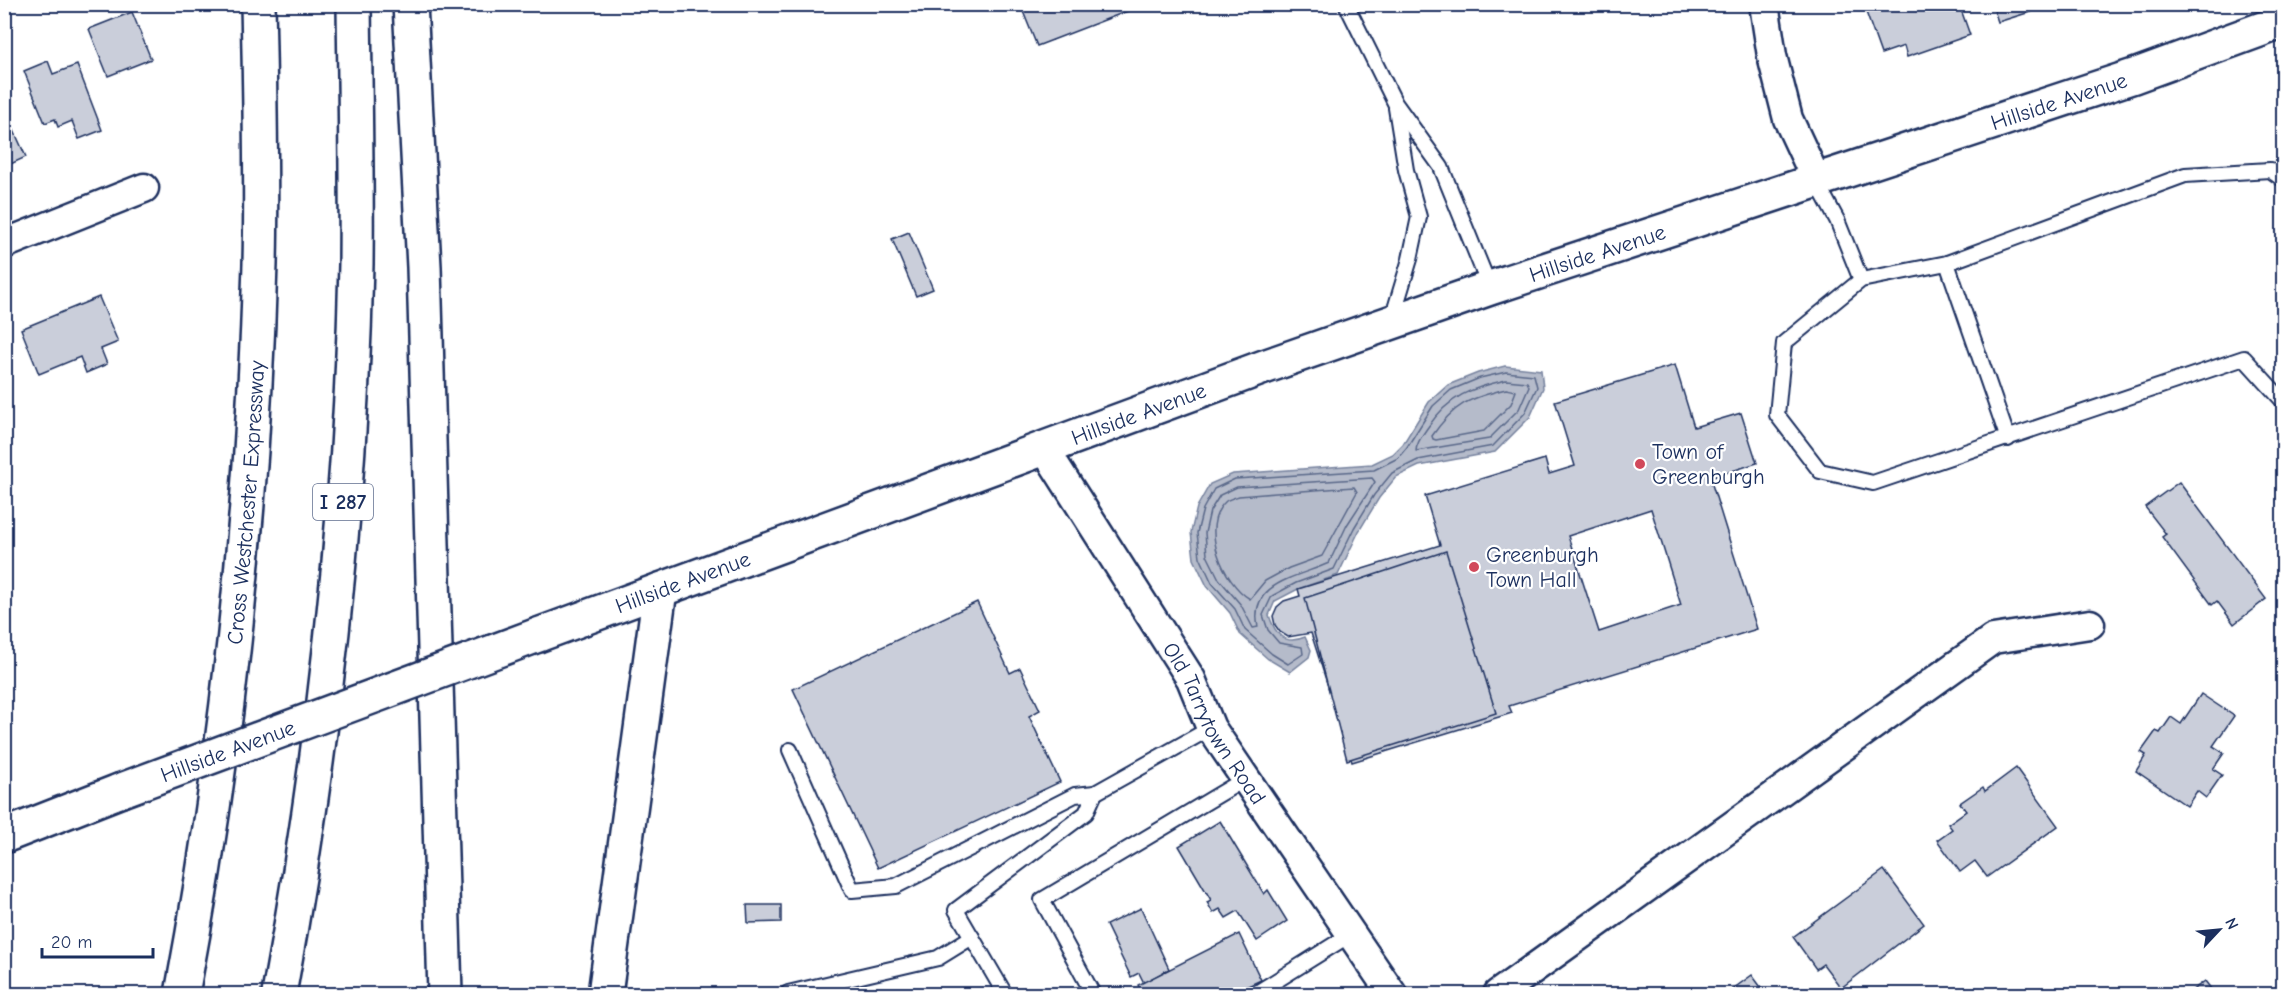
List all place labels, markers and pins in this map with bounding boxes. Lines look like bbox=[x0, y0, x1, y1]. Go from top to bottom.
place label: Town of Greenburgh bbox=[1652, 439, 1765, 490]
marker: Town of Greenburgh bbox=[1633, 457, 1647, 471]
place label: Greenburgh Town Hall bbox=[1486, 542, 1599, 593]
marker: Greenburgh Town Hall bbox=[1467, 560, 1481, 574]

